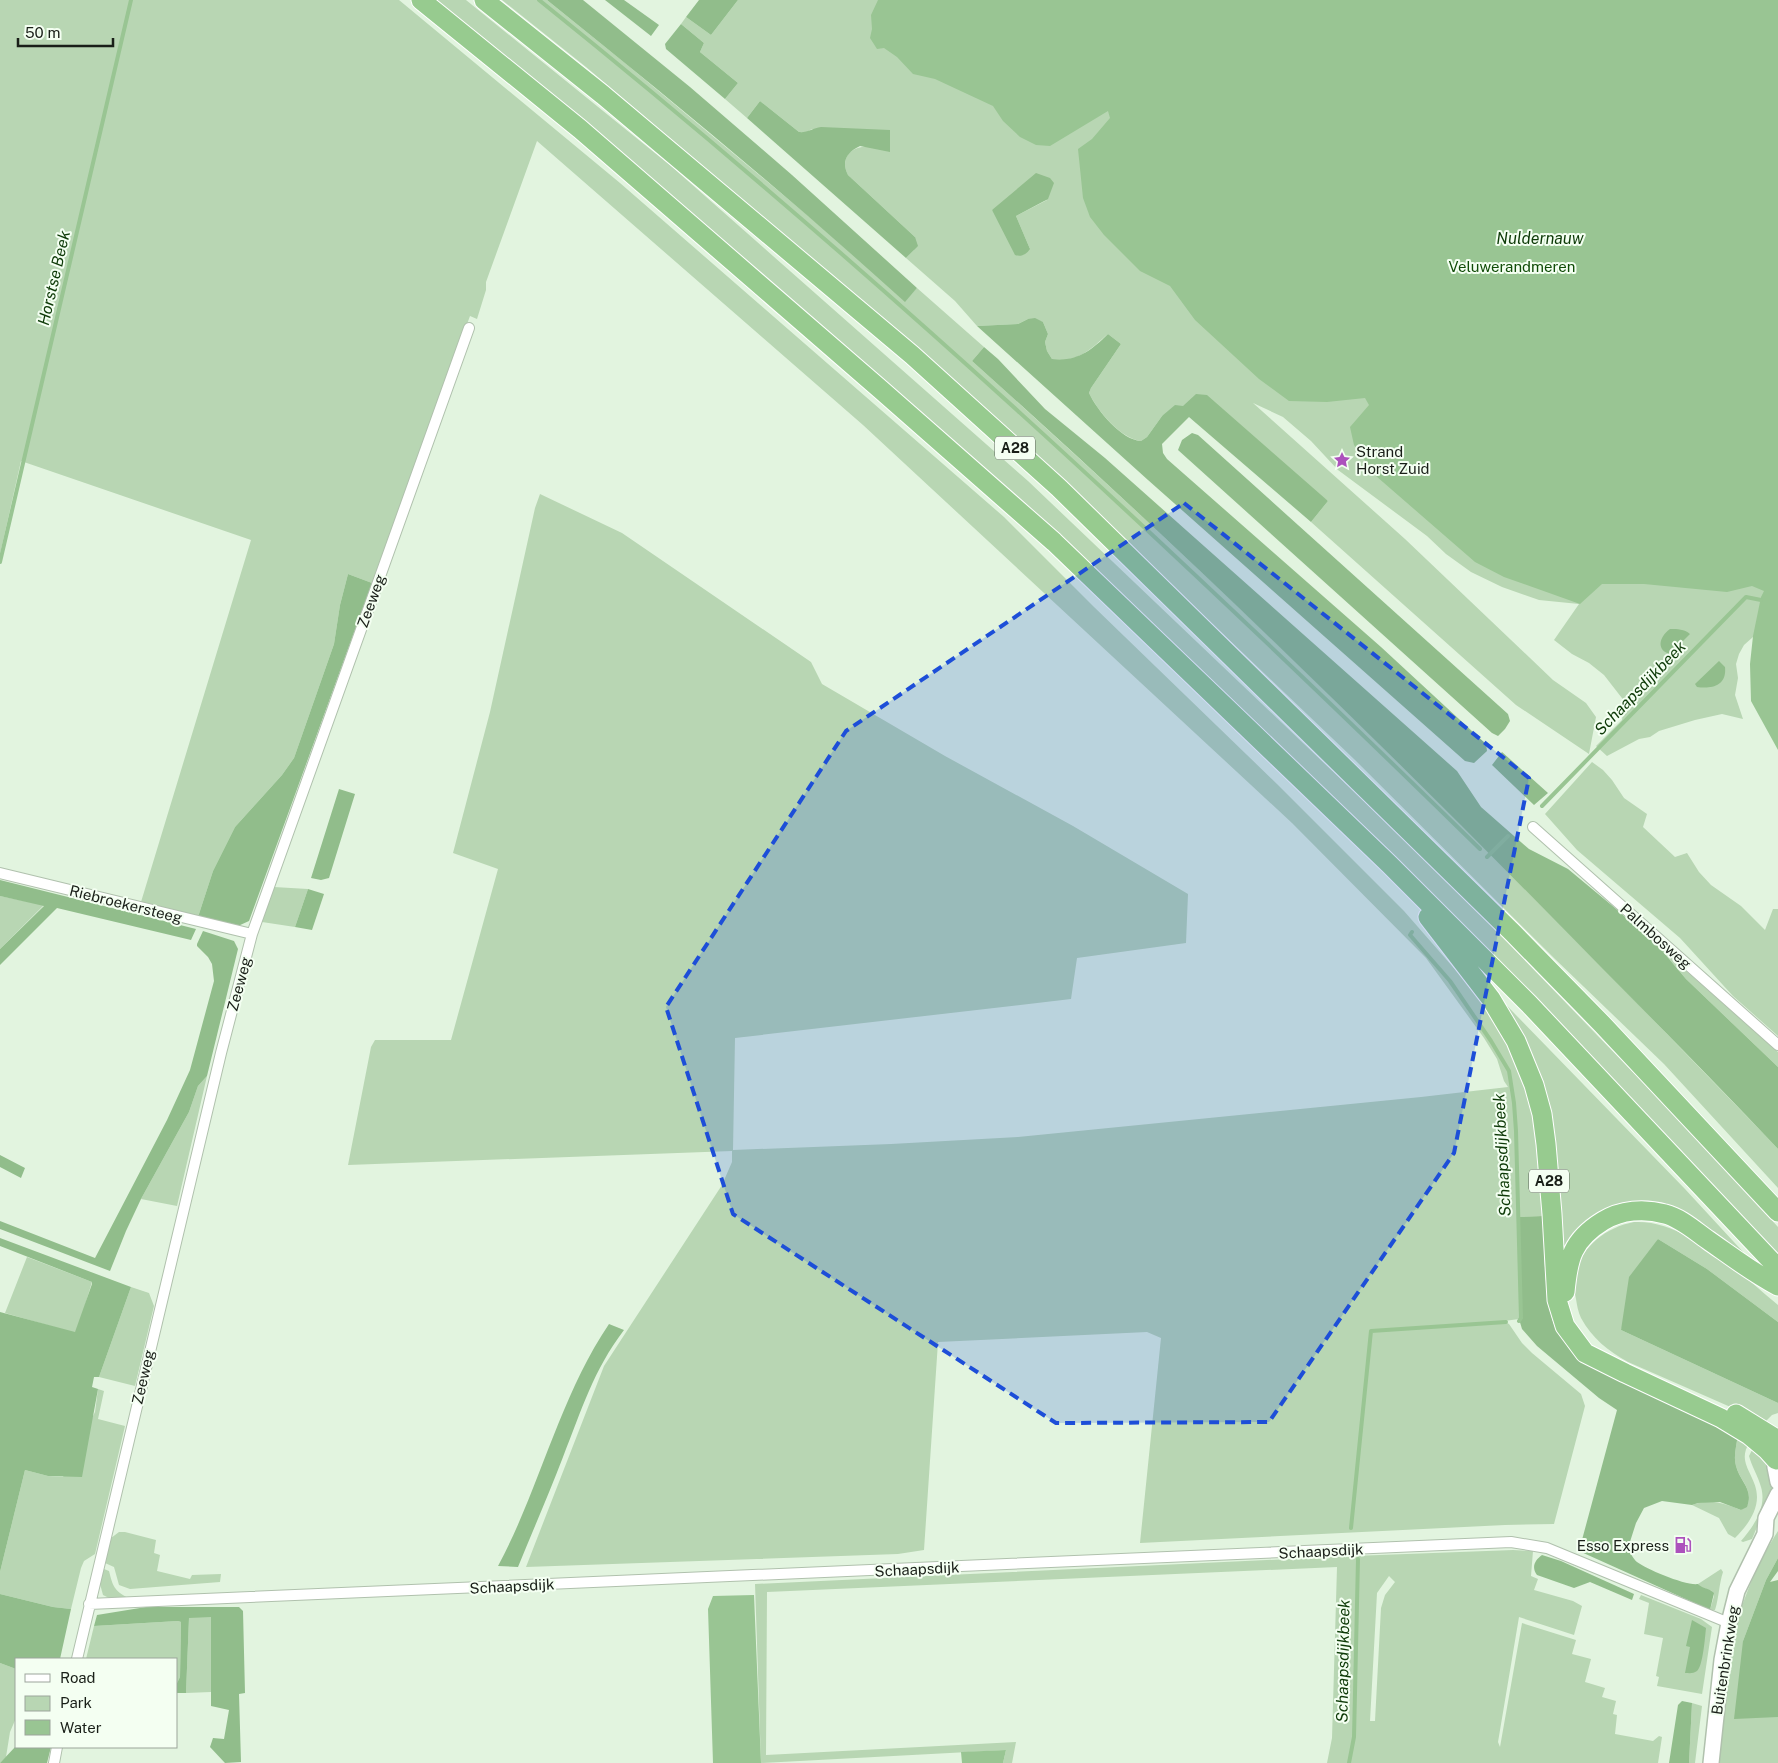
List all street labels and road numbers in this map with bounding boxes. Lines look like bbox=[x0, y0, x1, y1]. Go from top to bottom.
road number: A28 bbox=[995, 436, 1035, 459]
street label: Zeeweg bbox=[354, 572, 388, 630]
street label: Riebroekersteeg bbox=[68, 882, 184, 926]
street label: Palmbosweg bbox=[1617, 900, 1695, 972]
street label: Zeeweg bbox=[224, 955, 254, 1013]
road number: A28 bbox=[1529, 1170, 1569, 1192]
street label: Zeeweg bbox=[128, 1348, 158, 1406]
street label: Schaapsdijk bbox=[1278, 1540, 1364, 1562]
street label: Schaapsdijk bbox=[874, 1558, 960, 1580]
street label: Schaapsdijk bbox=[469, 1575, 555, 1597]
street label: Buitenbrinkweg bbox=[1708, 1604, 1742, 1716]

